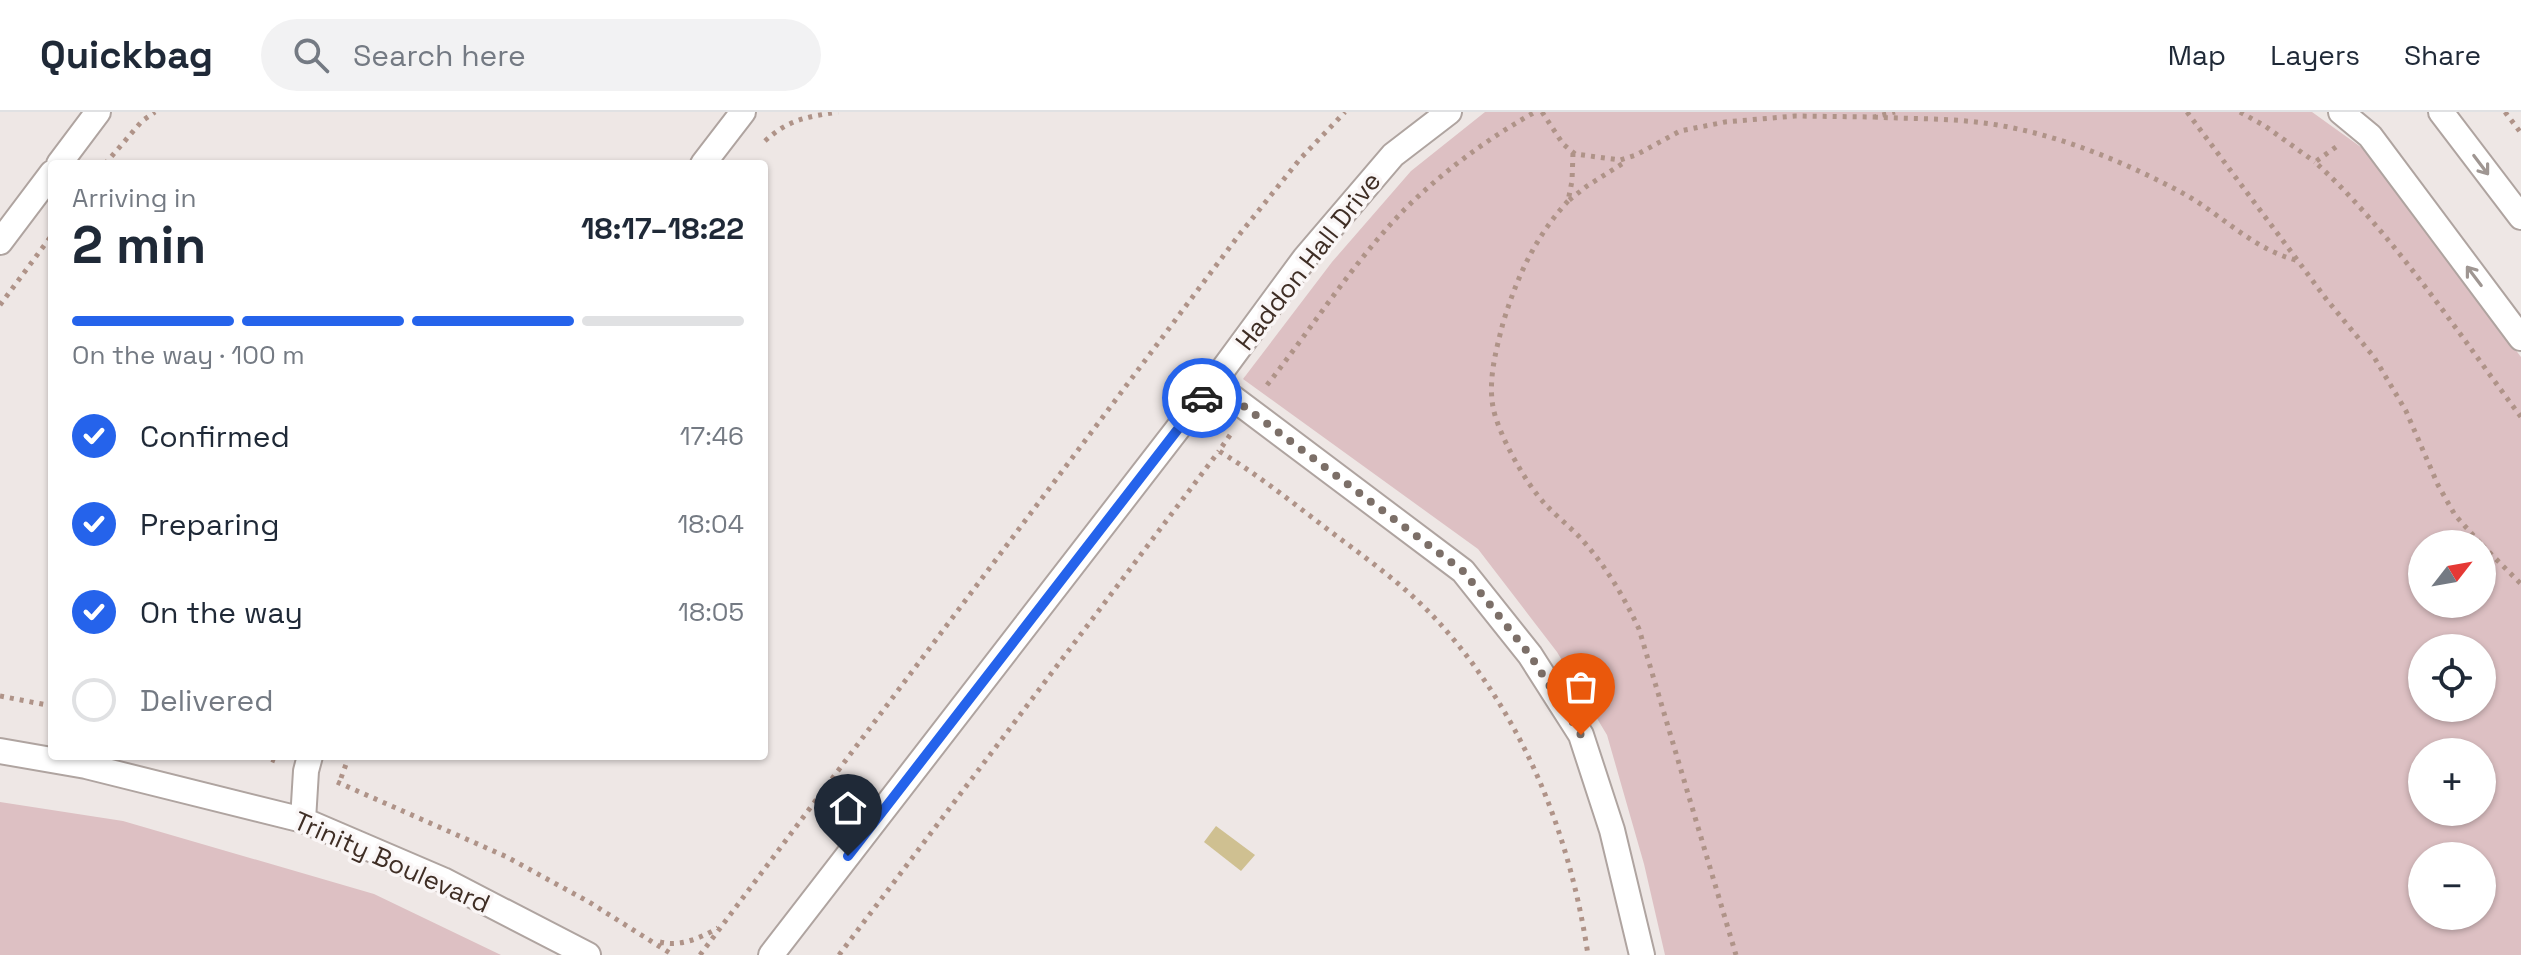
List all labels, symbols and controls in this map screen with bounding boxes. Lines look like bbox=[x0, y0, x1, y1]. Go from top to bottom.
search box bbox=[261, 19, 821, 91]
text: Quickbag bbox=[40, 31, 213, 79]
icon: search bbox=[289, 33, 333, 77]
text: Search here bbox=[353, 36, 526, 75]
text: Map bbox=[2168, 37, 2226, 73]
text: Layers bbox=[2270, 37, 2360, 73]
text: Share bbox=[2404, 37, 2481, 73]
one-way arrow bbox=[2472, 153, 2489, 175]
street label: Haddon Hall Drive bbox=[1228, 165, 1388, 357]
text: Arriving in bbox=[72, 181, 196, 215]
text: 18:17–18:22 bbox=[581, 209, 744, 248]
text: 2 min bbox=[72, 212, 206, 278]
one-way arrow bbox=[2466, 266, 2483, 287]
text: On the way · 100 m bbox=[72, 338, 305, 372]
courier bbox=[1162, 358, 1242, 438]
icon: car bbox=[1180, 376, 1224, 420]
icon: check bbox=[72, 414, 116, 458]
text: Confirmed bbox=[140, 417, 290, 456]
text: 17:46 bbox=[680, 419, 744, 453]
icon: check bbox=[72, 502, 116, 546]
text: Preparing bbox=[140, 505, 279, 544]
text: 18:04 bbox=[677, 507, 744, 541]
north arrow bbox=[2408, 530, 2496, 618]
map controls bbox=[2408, 530, 2496, 930]
icon: check bbox=[72, 590, 116, 634]
text: On the way bbox=[140, 593, 303, 632]
text: 18:05 bbox=[678, 595, 744, 629]
button: locate bbox=[2408, 634, 2496, 722]
pin bbox=[1547, 653, 1615, 735]
icon: bag bbox=[1559, 665, 1603, 709]
text: Delivered bbox=[140, 681, 274, 720]
button: + bbox=[2408, 738, 2496, 826]
pin bbox=[814, 774, 882, 856]
icon: home bbox=[826, 786, 870, 830]
street label: Trinity Boulevard bbox=[289, 803, 495, 921]
button: − bbox=[2408, 842, 2496, 930]

